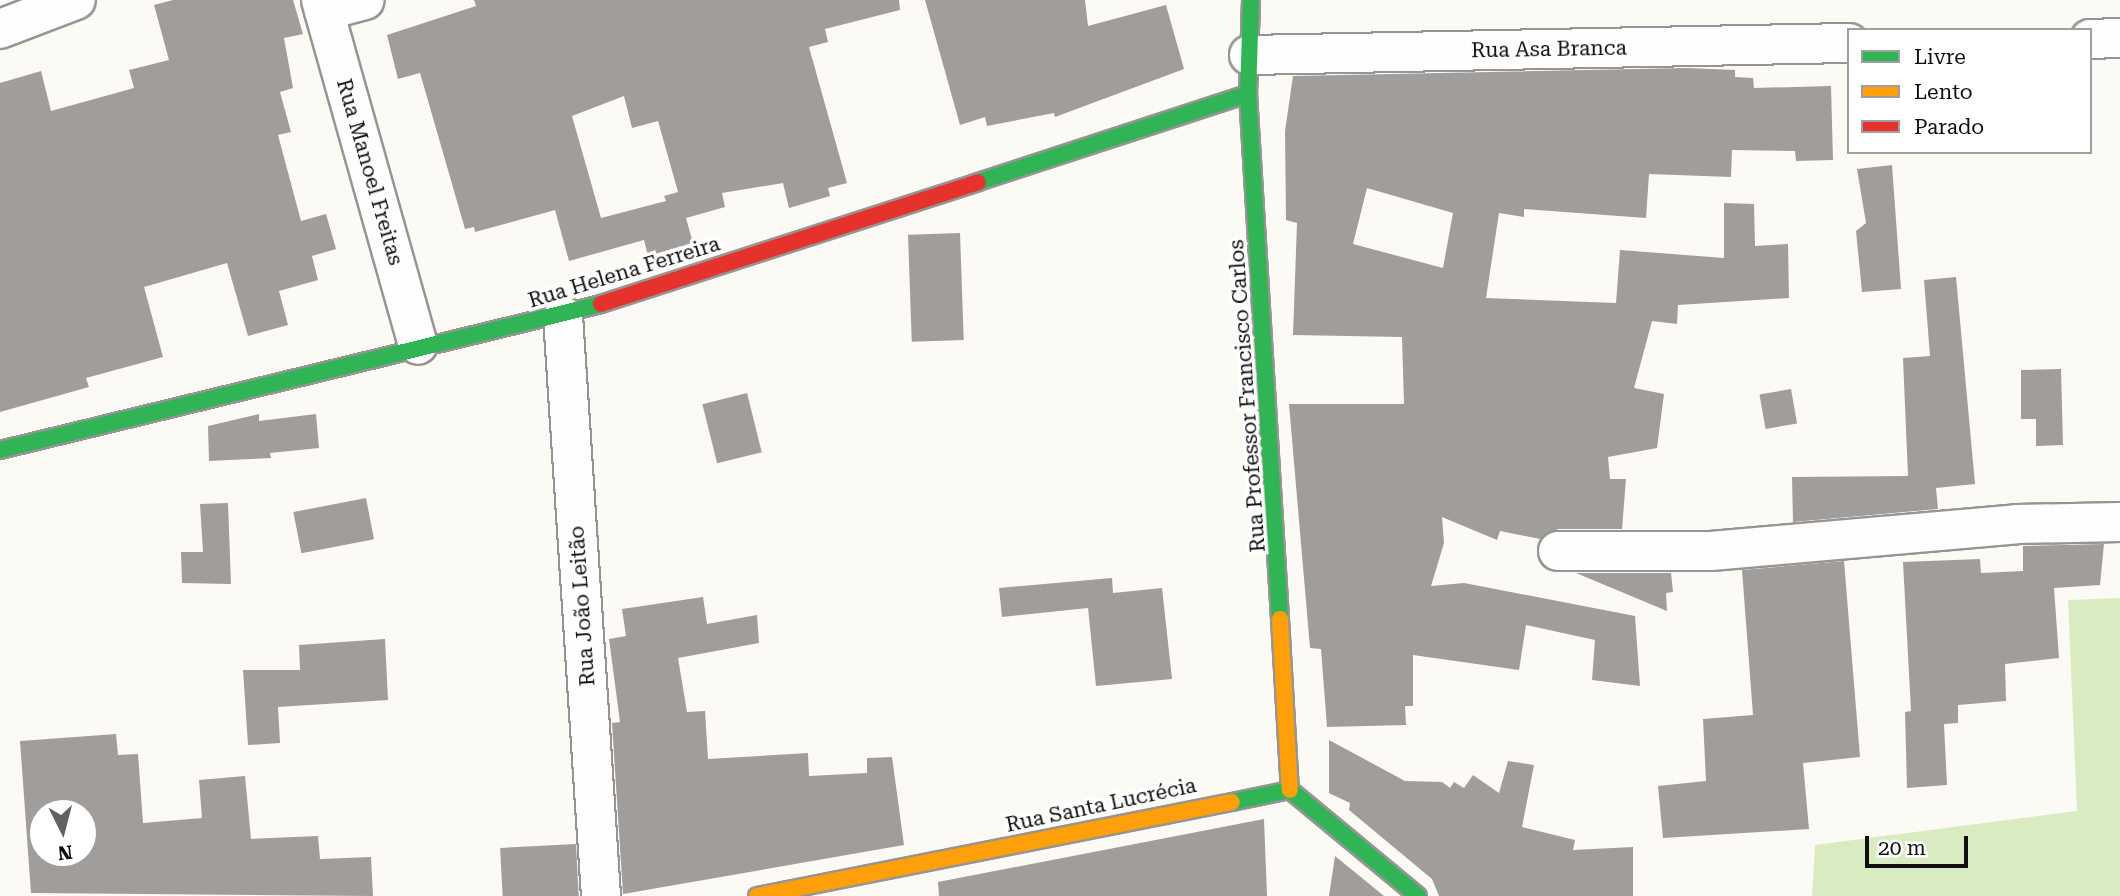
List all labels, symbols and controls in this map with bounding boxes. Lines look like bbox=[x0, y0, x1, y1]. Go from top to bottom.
legend bbox=[1847, 28, 2092, 154]
street label: Rua Asa Branca bbox=[1471, 35, 1627, 63]
text: Livre bbox=[1914, 45, 1966, 69]
street label: Rua Manoel Freitas bbox=[331, 76, 409, 268]
text: Lento bbox=[1914, 80, 1973, 104]
text: Parado bbox=[1914, 115, 1984, 139]
street label: Rua Helena Ferreira bbox=[525, 231, 723, 313]
street label: Rua Professor Francisco Carlos bbox=[1224, 239, 1270, 553]
street label: Rua João Leitão bbox=[564, 525, 600, 687]
street label: Rua Santa Lucrécia bbox=[1003, 772, 1199, 838]
north arrow bbox=[28, 798, 98, 868]
scale bar bbox=[1868, 822, 1971, 866]
text: 20 m bbox=[1878, 836, 1926, 860]
text: N bbox=[57, 840, 74, 865]

